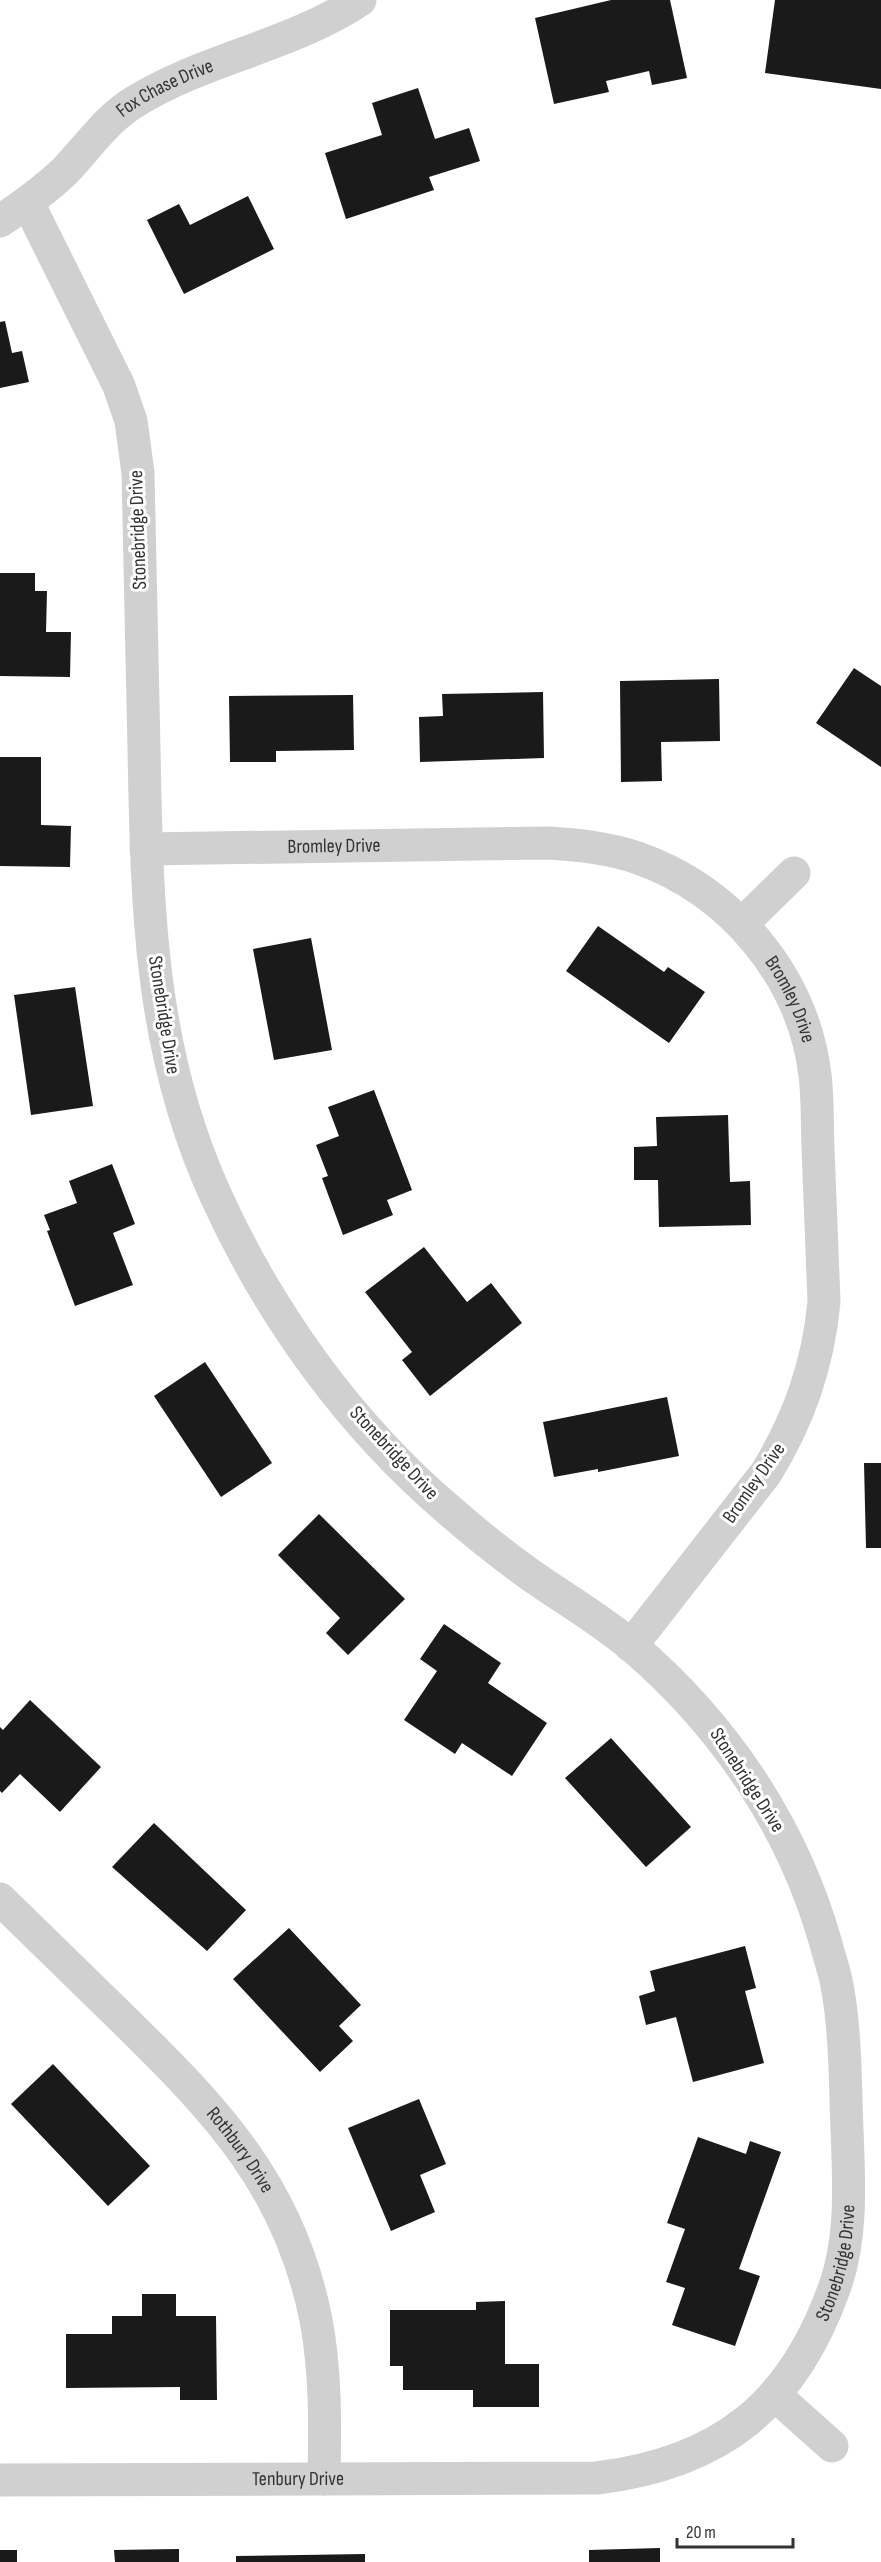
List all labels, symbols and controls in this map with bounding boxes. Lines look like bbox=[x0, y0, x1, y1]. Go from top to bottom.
street label: Fox Chase Drive bbox=[111, 54, 217, 122]
street label: Stonebridge Drive bbox=[124, 470, 152, 590]
street label: Bromley Drive bbox=[287, 834, 381, 859]
street label: Bromley Drive bbox=[760, 952, 820, 1045]
street label: Stonebridge Drive bbox=[143, 954, 185, 1076]
street label: Stonebridge Drive bbox=[344, 1401, 444, 1505]
street label: Bromley Drive bbox=[718, 1438, 790, 1528]
street label: Stonebridge Drive bbox=[704, 1723, 790, 1837]
street label: Rothbury Drive bbox=[201, 2102, 279, 2197]
street label: Stonebridge Drive bbox=[811, 2204, 860, 2325]
street label: Tenbury Drive bbox=[252, 2467, 344, 2491]
scale bar bbox=[677, 2511, 792, 2549]
text: 20 m bbox=[686, 2522, 716, 2543]

